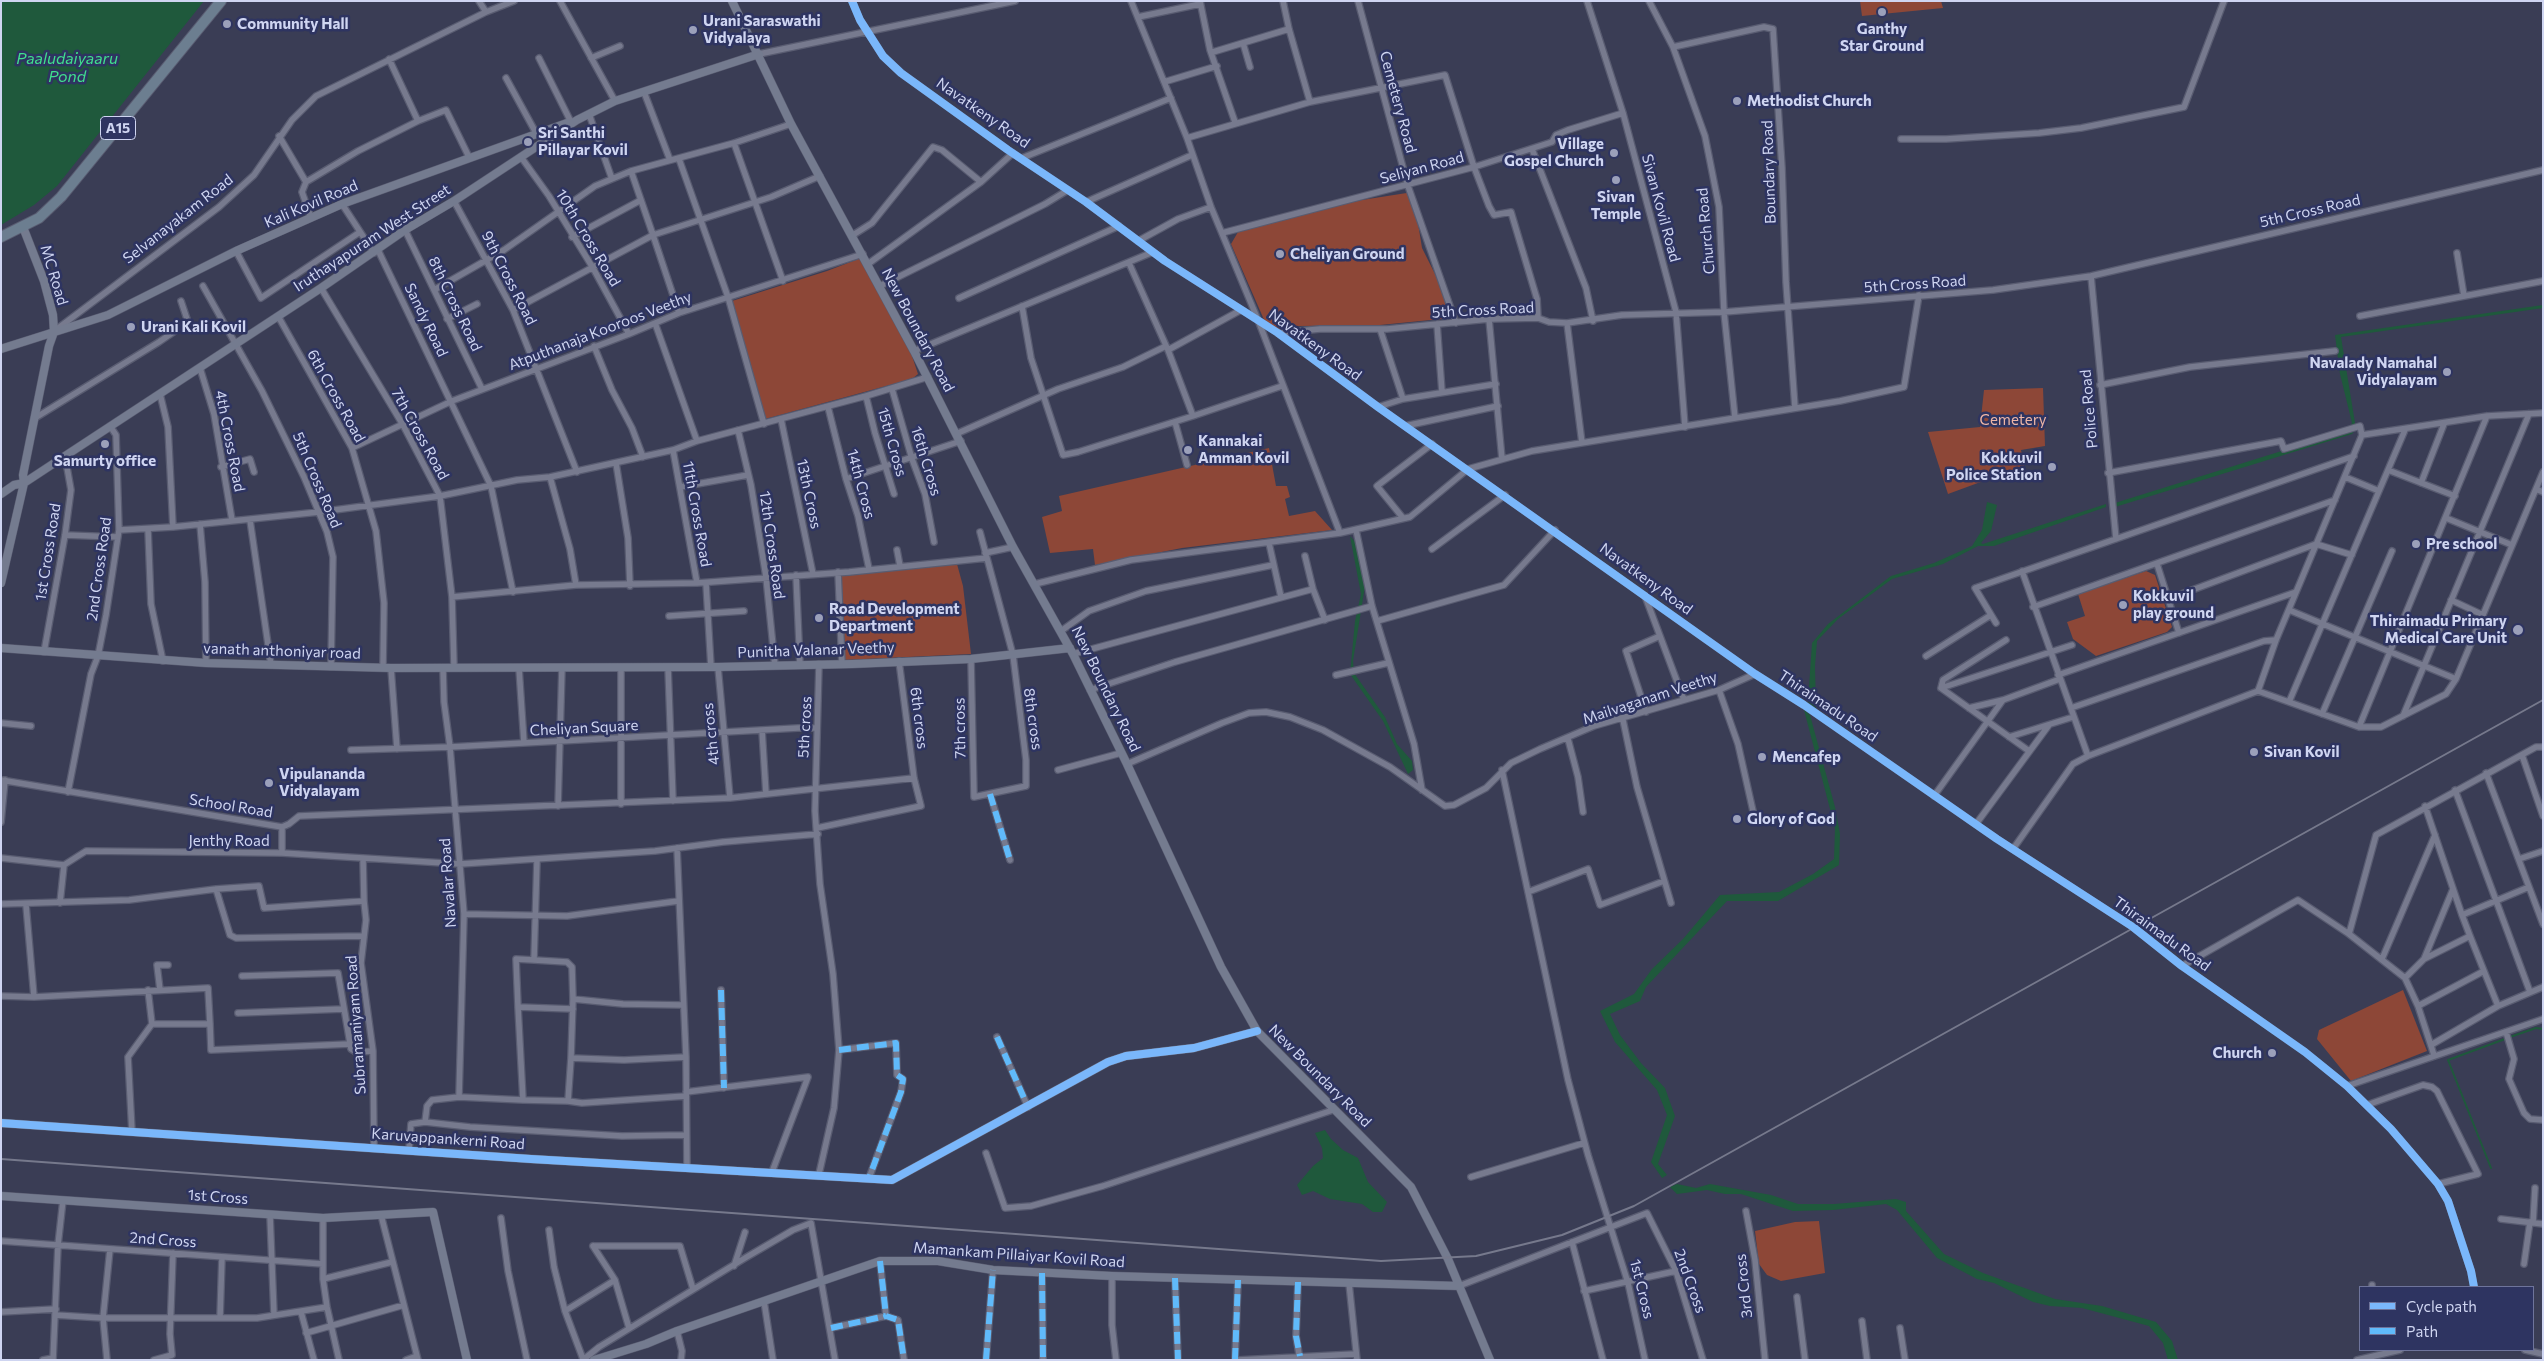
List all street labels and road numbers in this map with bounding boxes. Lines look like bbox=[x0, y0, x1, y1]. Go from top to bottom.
street label: Cemetery Road bbox=[1376, 49, 1420, 155]
street label: Navatkeny Road bbox=[933, 74, 1033, 152]
road number: A15 bbox=[100, 116, 136, 140]
street label: Boundary Road bbox=[1758, 120, 1780, 224]
street label: Seliyan Road bbox=[1378, 148, 1466, 188]
street label: Sivan Kovil Road bbox=[1638, 152, 1684, 264]
street label: Selvanayakam Road bbox=[119, 170, 237, 268]
street label: Kali Kovil Road bbox=[261, 176, 361, 232]
street label: Iruthayapuram West Street bbox=[290, 180, 454, 296]
street label: 10th Cross Road bbox=[552, 186, 624, 290]
street label: Church Road bbox=[1693, 187, 1719, 275]
street label: 5th Cross Road bbox=[2258, 191, 2362, 231]
street label: 9th Cross Road bbox=[478, 228, 540, 328]
street label: MC Road bbox=[36, 243, 72, 307]
street label: 8th Cross Road bbox=[424, 254, 486, 354]
street label: New Boundary Road bbox=[878, 265, 958, 395]
street label: 5th Cross Road bbox=[1863, 271, 1967, 297]
street label: Sandy Road bbox=[400, 280, 452, 360]
street label: Atputhanaja Kooroos Veethy bbox=[506, 288, 694, 374]
street label: 5th Cross Road bbox=[1431, 298, 1535, 322]
street label: Navatkeny Road bbox=[1265, 305, 1365, 385]
street label: 6th Cross Road bbox=[303, 347, 369, 445]
street label: Police Road bbox=[2077, 369, 2101, 449]
street label: 7th Cross Road bbox=[387, 385, 453, 483]
street label: 4th Cross Road bbox=[211, 389, 249, 493]
street label: 15th Cross bbox=[874, 405, 910, 479]
street label: 16th Cross bbox=[907, 424, 945, 498]
street label: 5th Cross Road bbox=[289, 429, 345, 531]
street label: 14th Cross bbox=[843, 447, 879, 521]
street label: 13th Cross bbox=[793, 457, 825, 531]
street label: 11th Cross Road bbox=[679, 460, 715, 568]
street label: 12th Cross Road bbox=[756, 490, 788, 600]
street label: 1st Cross Road bbox=[31, 502, 65, 602]
street label: 2nd Cross Road bbox=[83, 516, 115, 622]
street label: Navatkeny Road bbox=[1596, 539, 1696, 619]
street label: New Boundary Road bbox=[1068, 623, 1144, 755]
street label: Punitha Valanar Veethy bbox=[737, 638, 895, 662]
street label: vanath anthoniyar road bbox=[203, 639, 361, 663]
street label: Thiraimadu Road bbox=[1775, 666, 1881, 746]
street label: Mailvaganam Veethy bbox=[1580, 668, 1720, 728]
street label: 6th cross bbox=[906, 686, 932, 750]
street label: 8th cross bbox=[1020, 687, 1046, 751]
street label: 5th cross bbox=[794, 696, 816, 758]
street label: 7th cross bbox=[950, 697, 970, 759]
street label: 4th cross bbox=[699, 702, 723, 766]
street label: Cheliyan Square bbox=[529, 716, 639, 740]
street label: School Road bbox=[188, 791, 274, 821]
street label: Jenthy Road bbox=[188, 832, 270, 850]
street label: Navalar Road bbox=[436, 838, 460, 928]
street label: Thiraimadu Road bbox=[2110, 893, 2214, 975]
street label: Subramaniyam Road bbox=[342, 955, 370, 1095]
street label: New Boundary Road bbox=[1265, 1021, 1375, 1131]
street label: Karuvappankerni Road bbox=[371, 1125, 525, 1153]
street label: 1st Cross bbox=[187, 1186, 249, 1208]
street label: 2nd Cross bbox=[129, 1229, 197, 1251]
street label: Mamankam Pillaiyar Kovil Road bbox=[913, 1239, 1125, 1271]
street label: 2nd Cross bbox=[1670, 1246, 1710, 1316]
street label: 3rd Cross bbox=[1732, 1253, 1756, 1319]
street label: 1st Cross bbox=[1626, 1257, 1658, 1321]

